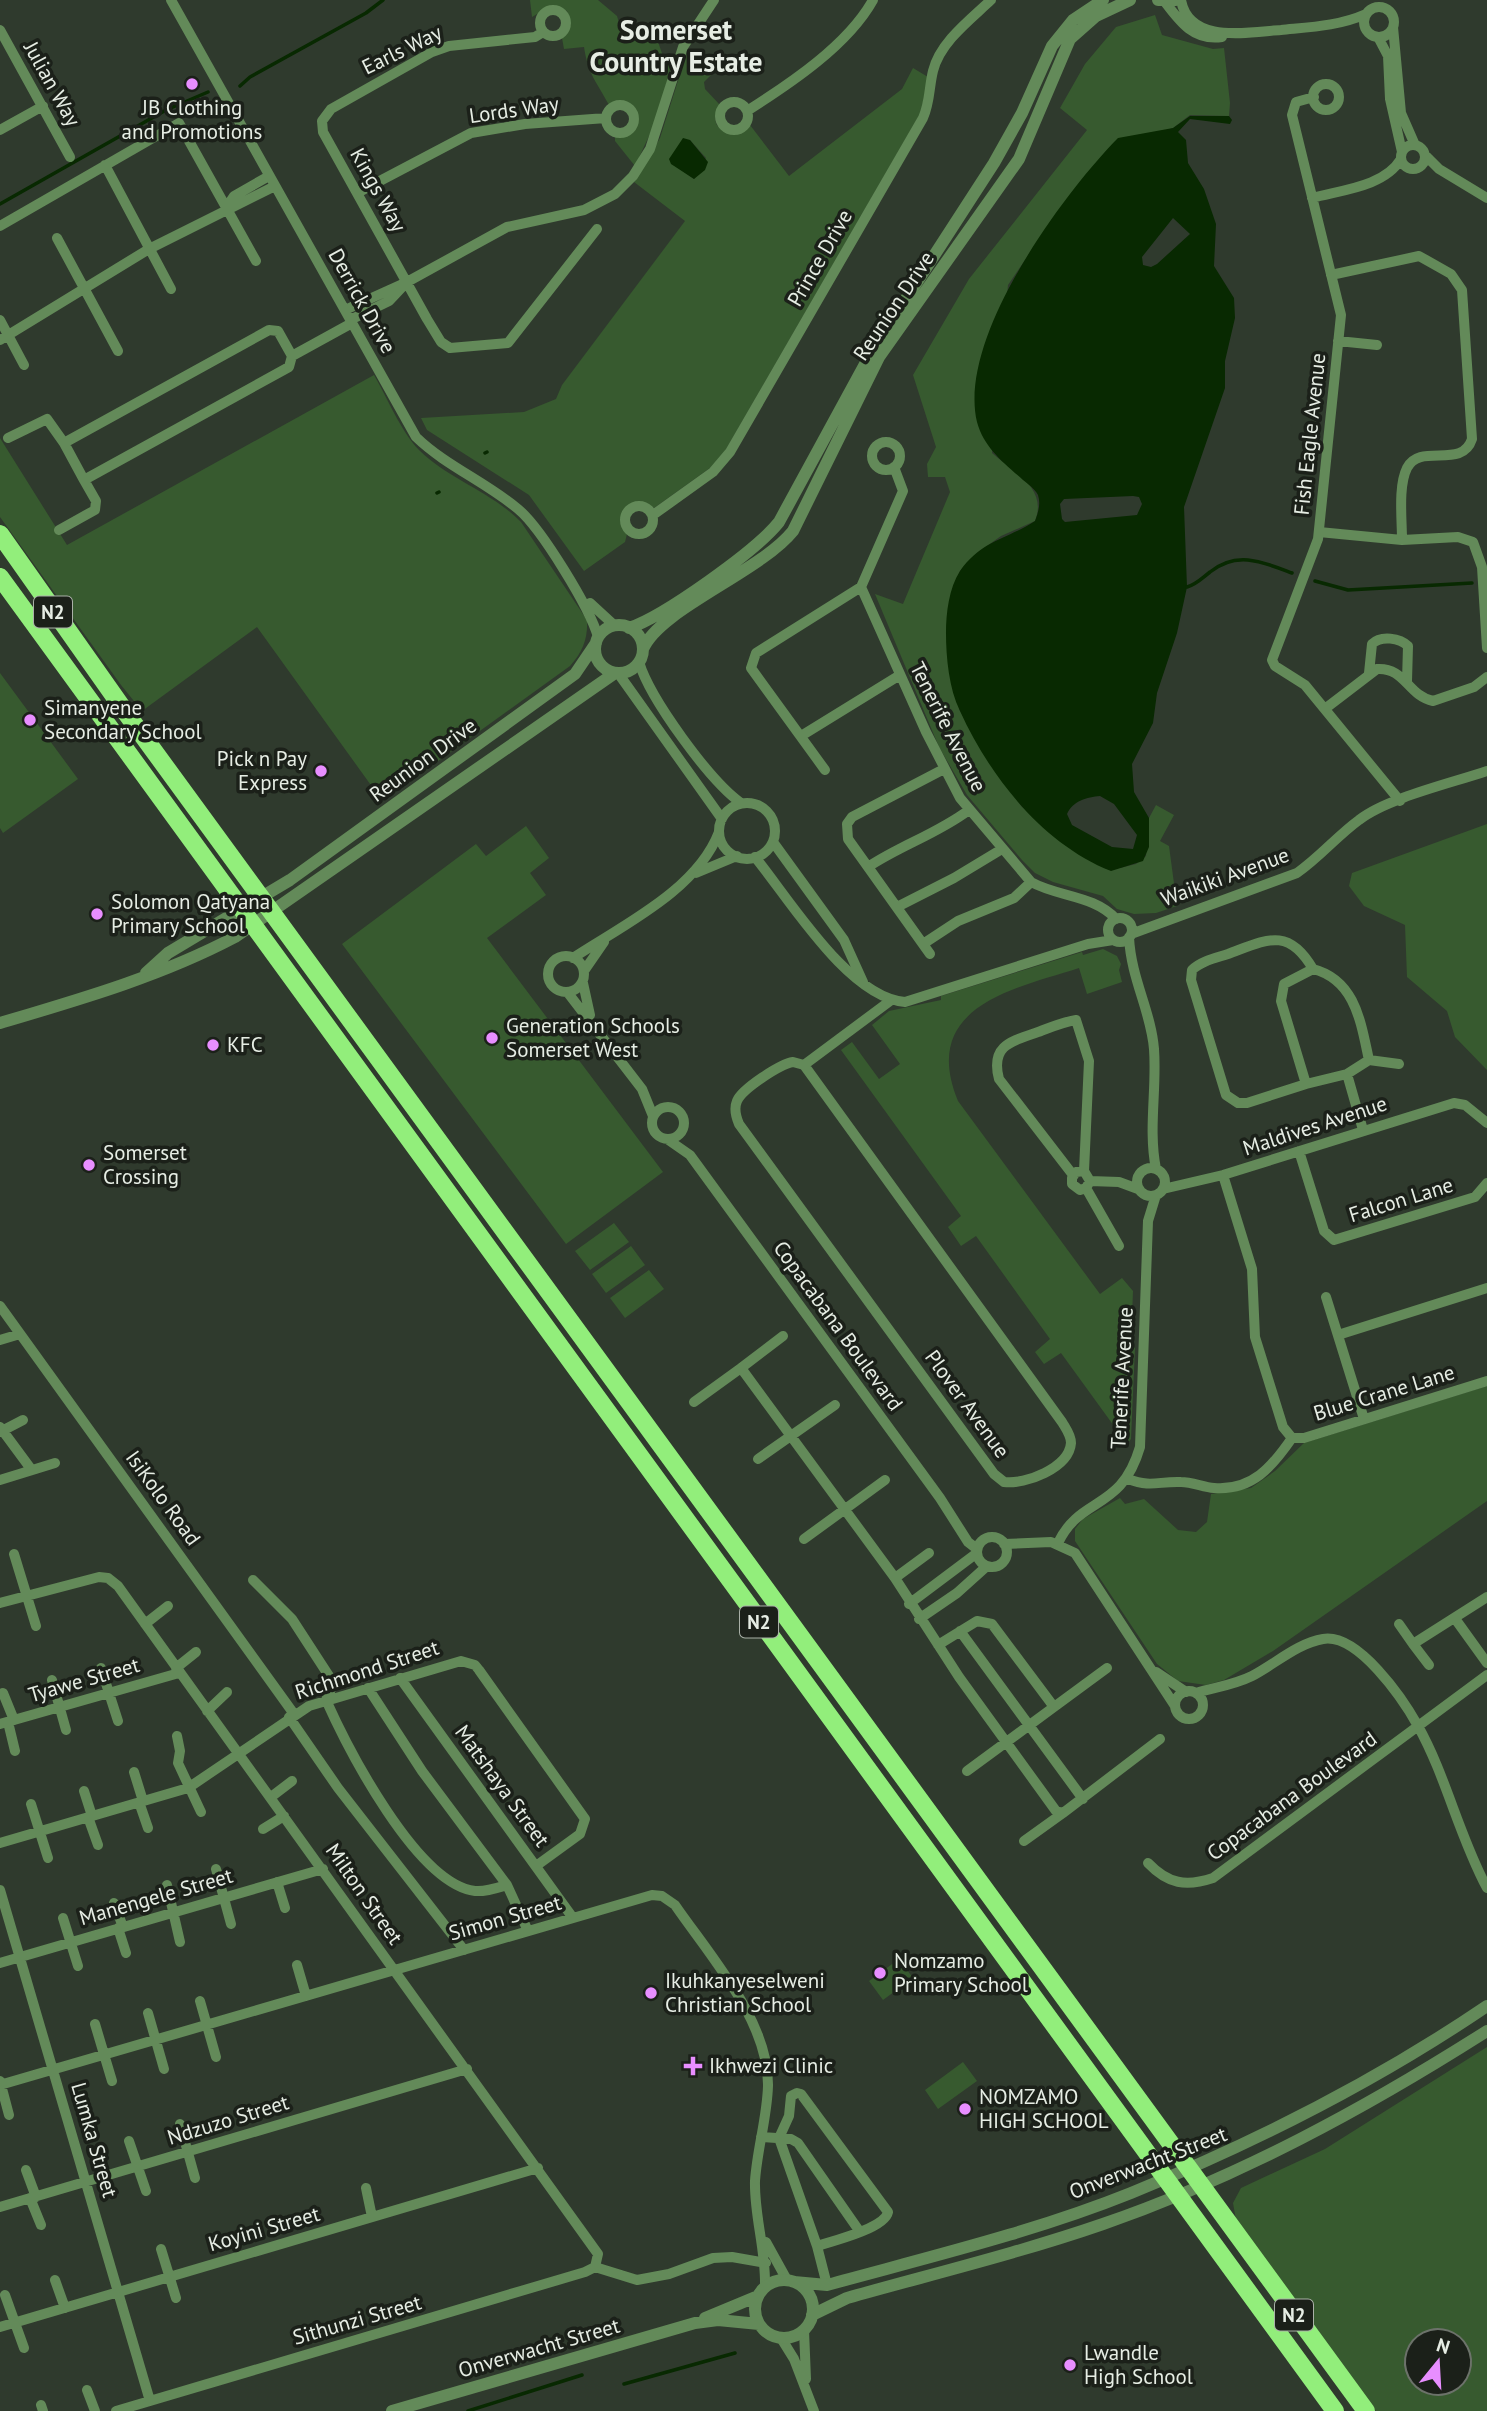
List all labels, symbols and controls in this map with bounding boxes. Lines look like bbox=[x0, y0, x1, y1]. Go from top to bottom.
district label: Somerset Country Estate bbox=[589, 11, 763, 80]
street label: Earls Way bbox=[357, 19, 446, 80]
street label: Julian Way bbox=[18, 36, 87, 131]
marker: JB Clothing and Promotions bbox=[184, 76, 200, 92]
street label: Lords Way bbox=[467, 90, 561, 129]
place label: JB Clothing and Promotions bbox=[122, 94, 262, 145]
street label: Kings Way bbox=[344, 143, 413, 237]
street label: Prince Drive bbox=[781, 204, 858, 311]
street label: Derrick Drive bbox=[323, 244, 402, 358]
street label: Reunion Drive bbox=[847, 246, 940, 365]
street label: Fish Eagle Avenue bbox=[1288, 352, 1331, 516]
road number: N2 bbox=[34, 596, 72, 628]
street label: Tenerife Avenue bbox=[904, 657, 993, 796]
place label: Simanyene Secondary School bbox=[44, 694, 202, 745]
marker: Simanyene Secondary School bbox=[22, 712, 38, 728]
street label: Reunion Drive bbox=[364, 712, 482, 808]
place label: Pick n Pay Express bbox=[217, 745, 307, 796]
marker: Pick n Pay Express bbox=[313, 763, 329, 779]
street label: Waikiki Avenue bbox=[1157, 841, 1293, 912]
place label: Solomon Qatyana Primary School bbox=[111, 888, 270, 939]
marker: Solomon Qatyana Primary School bbox=[89, 906, 105, 922]
place label: Generation Schools Somerset West bbox=[506, 1012, 680, 1063]
marker: Generation Schools Somerset West bbox=[484, 1030, 500, 1046]
place label: KFC bbox=[227, 1031, 263, 1058]
marker: KFC bbox=[205, 1037, 221, 1053]
street label: Maldives Avenue bbox=[1239, 1090, 1390, 1162]
place label: Somerset Crossing bbox=[103, 1139, 187, 1190]
marker: Somerset Crossing bbox=[81, 1157, 97, 1173]
street label: Falcon Lane bbox=[1345, 1171, 1456, 1228]
street label: Copacabana Boulevard bbox=[768, 1235, 909, 1416]
street label: Tenerife Avenue bbox=[1104, 1306, 1139, 1450]
street label: Plover Avenue bbox=[919, 1344, 1016, 1463]
street label: Blue Crane Lane bbox=[1310, 1358, 1458, 1427]
street label: IsiKolo Road bbox=[120, 1445, 207, 1551]
road number: N2 bbox=[740, 1606, 778, 1638]
street label: Richmond Street bbox=[292, 1634, 442, 1705]
street label: Tyawe Street bbox=[25, 1651, 143, 1708]
street label: Matshaya Street bbox=[449, 1719, 556, 1852]
street label: Copacabana Boulevard bbox=[1201, 1725, 1382, 1866]
street label: Milton Street bbox=[320, 1838, 409, 1949]
street label: Manengele Street bbox=[76, 1862, 236, 1931]
street label: Simon Street bbox=[445, 1889, 564, 1946]
place label: Nomzamo Primary School bbox=[894, 1947, 1028, 1998]
marker: Nomzamo Primary School bbox=[872, 1965, 888, 1981]
place label: Ikuhkanyeselweni Christian School bbox=[665, 1967, 825, 2018]
marker: Ikuhkanyeselweni Christian School bbox=[643, 1985, 659, 2001]
place label: Ikhwezi Clinic bbox=[709, 2052, 833, 2079]
marker: Ikhwezi Clinic bbox=[683, 2056, 703, 2076]
street label: Lumka Street bbox=[65, 2079, 124, 2201]
place label: NOMZAMO HIGH SCHOOL bbox=[979, 2083, 1109, 2134]
street label: Ndzuzo Street bbox=[164, 2088, 292, 2151]
marker: NOMZAMO HIGH SCHOOL bbox=[957, 2101, 973, 2117]
street label: Onverwacht Street bbox=[1065, 2120, 1230, 2205]
street label: Koyini Street bbox=[205, 2200, 323, 2257]
street label: Sithunzi Street bbox=[289, 2288, 424, 2351]
road number: N2 bbox=[1275, 2300, 1313, 2330]
street label: Onverwacht Street bbox=[455, 2312, 623, 2383]
north arrow bbox=[1403, 2327, 1473, 2397]
text: N bbox=[1434, 2332, 1453, 2359]
place label: Lwandle High School bbox=[1084, 2339, 1193, 2390]
marker: Lwandle High School bbox=[1062, 2357, 1078, 2373]

